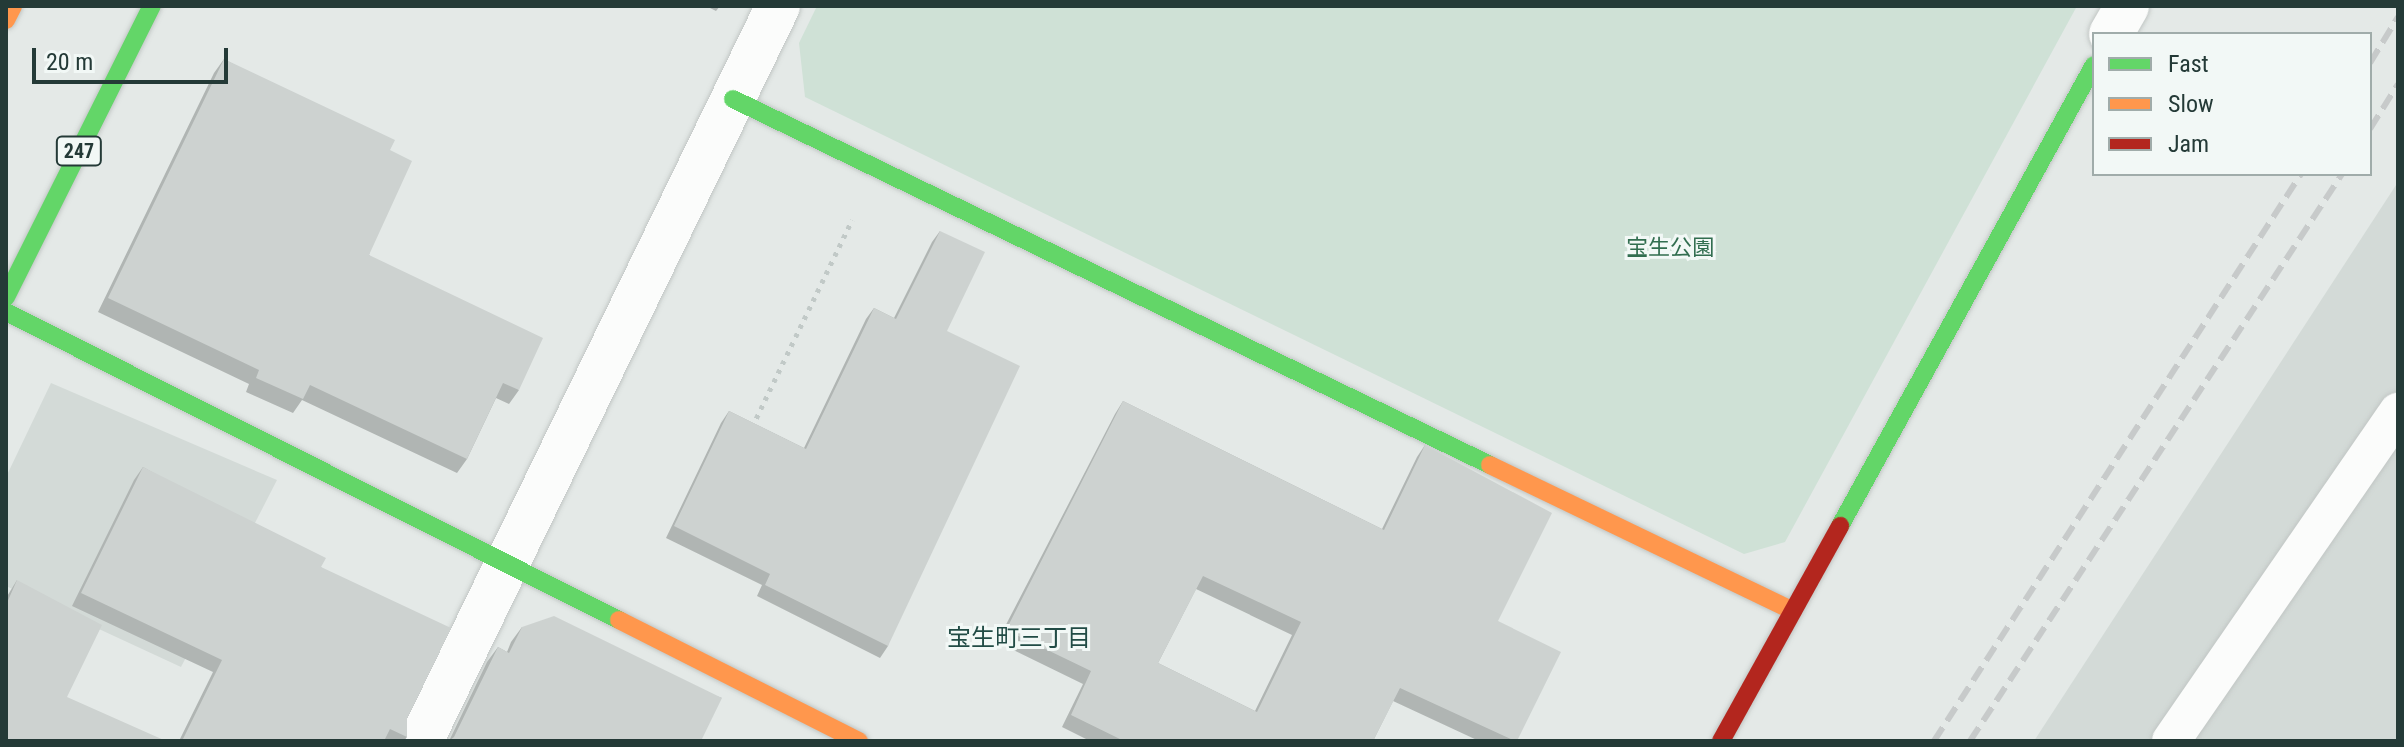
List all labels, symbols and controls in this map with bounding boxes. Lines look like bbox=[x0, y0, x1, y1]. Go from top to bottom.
scale bar bbox=[36, 32, 232, 82]
legend bbox=[2092, 32, 2372, 176]
text: 20 m bbox=[46, 48, 93, 76]
text: Fast bbox=[2168, 50, 2209, 78]
text: Slow bbox=[2168, 90, 2214, 118]
text: Jam bbox=[2168, 130, 2209, 158]
road number: 247 bbox=[55, 135, 103, 167]
park label: 宝生公園 bbox=[1626, 235, 1714, 261]
district label: 宝生町三丁目 bbox=[947, 625, 1091, 653]

